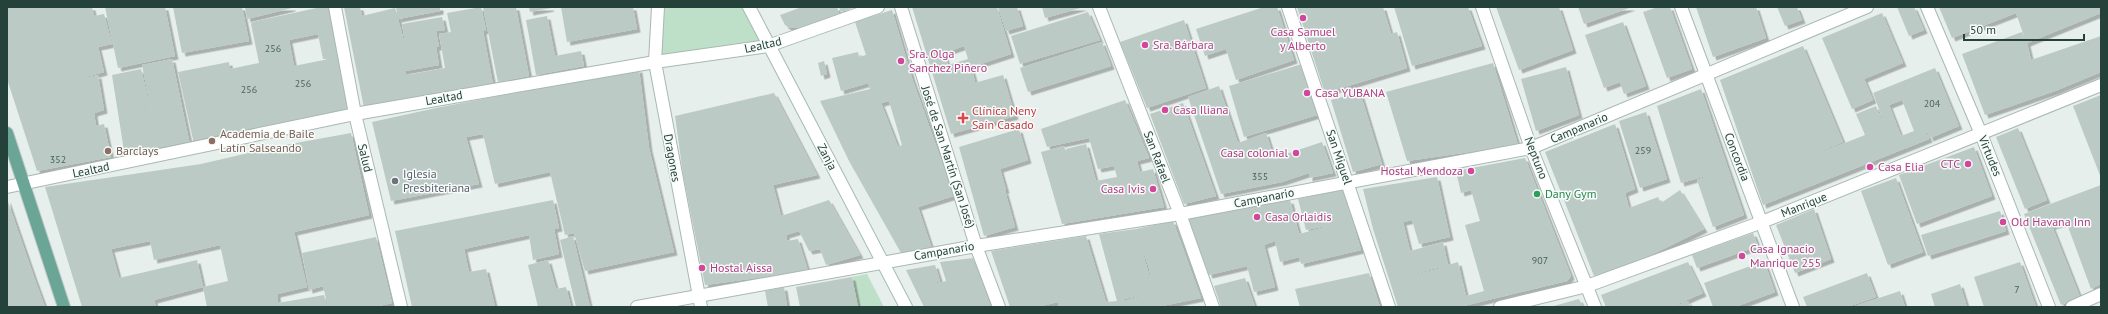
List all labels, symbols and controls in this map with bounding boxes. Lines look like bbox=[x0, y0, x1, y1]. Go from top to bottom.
marker: Casa Samuel y Alberto bbox=[1298, 13, 1308, 23]
scale bar bbox=[1964, 16, 2084, 42]
text: 50 m bbox=[1970, 22, 1996, 37]
place label: Casa Samuel y Alberto bbox=[1271, 24, 1336, 53]
street label: Lealtad bbox=[743, 33, 783, 56]
place label: Sra. Bárbara bbox=[1153, 37, 1214, 52]
marker: Sra. Bárbara bbox=[1140, 40, 1150, 50]
house number: 256 bbox=[265, 42, 281, 55]
place label: Sra. Olga Sanchez Piñero bbox=[909, 46, 987, 75]
marker: Sra. Olga Sanchez Piñero bbox=[896, 56, 906, 66]
house number: 256 bbox=[295, 77, 311, 90]
house number: 256 bbox=[241, 83, 257, 96]
street label: José de San Martín (San José) bbox=[918, 83, 979, 230]
place label: Casa YUBANA bbox=[1315, 85, 1385, 100]
street label: Lealtad bbox=[424, 87, 464, 108]
marker: Casa YUBANA bbox=[1302, 88, 1312, 98]
house number: 204 bbox=[1924, 97, 1941, 110]
place label: Casa Iliana bbox=[1173, 102, 1229, 117]
place label: Clínica Neny Saín Casado bbox=[972, 103, 1037, 132]
marker: Casa Iliana bbox=[1160, 105, 1170, 115]
street label: Campanario bbox=[1548, 109, 1610, 146]
marker: Clínica Neny Saín Casado bbox=[957, 112, 969, 124]
place label: Academia de Baile Latín Salseando bbox=[220, 126, 314, 155]
street label: San Miguel bbox=[1323, 127, 1356, 187]
street label: San Rafael bbox=[1141, 129, 1174, 185]
street label: Concordia bbox=[1721, 130, 1754, 183]
street label: Virtudes bbox=[1975, 132, 2005, 178]
street label: Dragones bbox=[661, 133, 684, 183]
street label: Neptuno bbox=[1522, 134, 1551, 181]
marker: Academia de Baile Latín Salseando bbox=[207, 136, 217, 146]
street label: Zanja bbox=[814, 141, 841, 173]
street label: Salud bbox=[355, 142, 376, 174]
place label: Barclays bbox=[116, 143, 159, 158]
house number: 259 bbox=[1635, 144, 1651, 157]
place label: Casa colonial bbox=[1220, 145, 1288, 160]
marker: Barclays bbox=[103, 146, 113, 156]
marker: Casa colonial bbox=[1291, 148, 1301, 158]
house number: 352 bbox=[50, 153, 66, 166]
place label: CTC bbox=[1941, 156, 1960, 171]
street label: Lealtad bbox=[71, 158, 111, 181]
place label: Casa Elia bbox=[1878, 159, 1924, 174]
marker: CTC bbox=[1963, 159, 1973, 169]
marker: Casa Elia bbox=[1865, 162, 1875, 172]
place label: Hostal Mendoza bbox=[1381, 163, 1463, 178]
place label: Iglesia Presbiteriana bbox=[403, 166, 470, 195]
marker: Hostal Mendoza bbox=[1466, 166, 1476, 176]
house number: 355 bbox=[1252, 170, 1268, 183]
marker: Iglesia Presbiteriana bbox=[390, 176, 400, 186]
place label: Casa Ivis bbox=[1101, 181, 1145, 196]
marker: Casa Ivis bbox=[1148, 184, 1158, 194]
street label: Campanario bbox=[1233, 184, 1295, 211]
place label: Dany Gym bbox=[1545, 186, 1596, 201]
marker: Dany Gym bbox=[1532, 189, 1542, 199]
street label: Manrique bbox=[1779, 189, 1829, 221]
place label: Casa Orlaidis bbox=[1265, 209, 1332, 224]
marker: Casa Orlaidis bbox=[1252, 212, 1262, 222]
place label: Old Havana Inn bbox=[2011, 214, 2090, 229]
marker: Old Havana Inn bbox=[1998, 217, 2008, 227]
street label: Campanario bbox=[913, 238, 975, 263]
place label: Casa Ignacio Manrique 255 bbox=[1750, 241, 1821, 270]
marker: Casa Ignacio Manrique 255 bbox=[1737, 251, 1747, 261]
house number: 907 bbox=[1532, 254, 1548, 267]
place label: Hostal Aissa bbox=[710, 260, 772, 275]
marker: Hostal Aissa bbox=[697, 263, 707, 273]
house number: 7 bbox=[2014, 283, 2020, 296]

